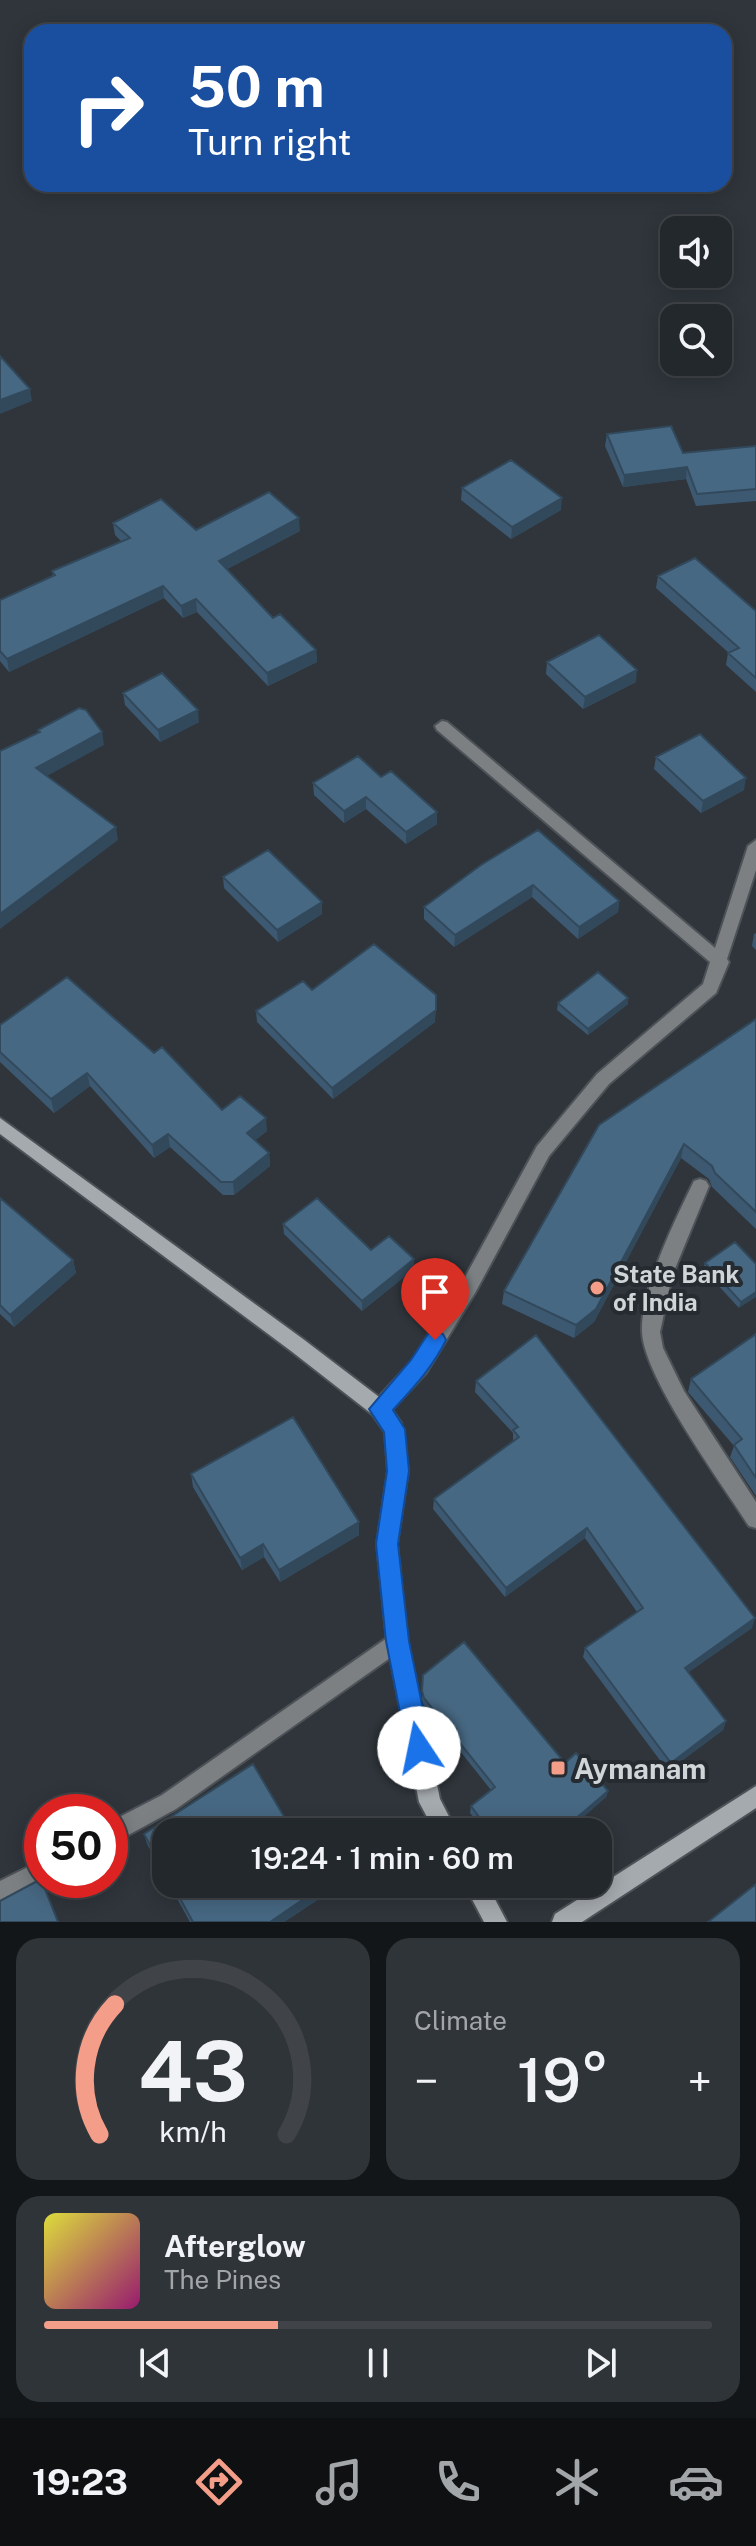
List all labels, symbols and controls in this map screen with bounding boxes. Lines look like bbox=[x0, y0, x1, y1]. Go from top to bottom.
text: 50 m bbox=[188, 54, 325, 120]
icon: right bbox=[56, 56, 160, 160]
text: Turn right bbox=[188, 121, 351, 163]
map controls bbox=[660, 216, 732, 376]
button: sound bbox=[660, 216, 732, 288]
button: search bbox=[660, 304, 732, 376]
pin bbox=[401, 1258, 469, 1340]
place label: State Bank of India bbox=[613, 1260, 739, 1316]
icon: arrive bbox=[413, 1270, 457, 1314]
marker: State Bank of India bbox=[588, 1279, 606, 1297]
position arrow bbox=[377, 1706, 461, 1790]
place label: Aymanam bbox=[574, 1752, 706, 1785]
marker: Aymanam bbox=[549, 1759, 567, 1777]
speed limit sign: 50 bbox=[24, 1794, 128, 1898]
text: 19:24 · 1 min · 60 m bbox=[250, 1840, 514, 1876]
text: Climate bbox=[414, 2005, 507, 2036]
text: 43 bbox=[138, 2022, 248, 2120]
text: 19° bbox=[517, 2045, 609, 2116]
text: − bbox=[414, 2055, 438, 2107]
text: + bbox=[688, 2055, 712, 2107]
text: km/h bbox=[159, 2115, 227, 2148]
text: Afterglow bbox=[164, 2228, 306, 2264]
text: The Pines bbox=[164, 2264, 281, 2295]
icon: previous bbox=[133, 2341, 177, 2385]
icon: pause bbox=[356, 2341, 400, 2385]
icon: next bbox=[579, 2341, 623, 2385]
icon: directions bbox=[191, 2454, 247, 2510]
icon: music bbox=[311, 2454, 367, 2510]
icon: phone bbox=[430, 2454, 486, 2510]
icon: climate bbox=[549, 2454, 605, 2510]
icon: car bbox=[668, 2454, 724, 2510]
text: 19:23 bbox=[32, 2461, 128, 2503]

